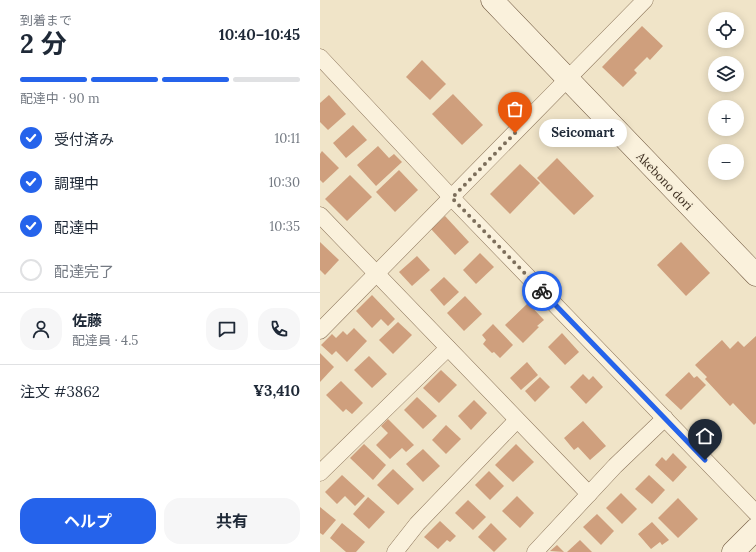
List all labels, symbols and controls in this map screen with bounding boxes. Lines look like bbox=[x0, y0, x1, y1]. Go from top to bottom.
text: 到着まで bbox=[20, 12, 72, 29]
map controls bbox=[708, 12, 744, 180]
button: locate bbox=[708, 12, 744, 48]
text: 10:40–10:45 bbox=[219, 25, 300, 44]
text: 2 分 bbox=[20, 27, 67, 60]
button: layers bbox=[708, 56, 744, 92]
text: 配達中 · 90 m bbox=[20, 90, 100, 107]
pin bbox=[498, 92, 532, 133]
icon: bag bbox=[504, 98, 526, 120]
button: + bbox=[708, 100, 744, 136]
callout: Seicomart bbox=[539, 119, 627, 147]
text: Seicomart bbox=[551, 124, 615, 141]
icon: check bbox=[20, 127, 42, 149]
text: 受付済み bbox=[54, 130, 114, 149]
text: 10:11 bbox=[274, 130, 300, 147]
button: − bbox=[708, 144, 744, 180]
street label: Akebono dori bbox=[633, 148, 696, 213]
icon: check bbox=[20, 171, 42, 193]
text: 調理中 bbox=[54, 174, 99, 193]
text: 10:30 bbox=[269, 174, 300, 191]
icon: check bbox=[20, 215, 42, 237]
text: 配達中 bbox=[54, 218, 99, 237]
text: 10:35 bbox=[270, 218, 300, 235]
text: 配達完了 bbox=[54, 262, 114, 281]
courier bbox=[522, 271, 562, 311]
icon: bike bbox=[531, 280, 553, 302]
button: person bbox=[20, 308, 62, 350]
button: chat bbox=[206, 308, 248, 350]
button: phone bbox=[258, 308, 300, 350]
text: 佐藤 bbox=[72, 311, 102, 330]
text: 配達員 · 4.5 bbox=[72, 332, 138, 349]
text: ¥3,410 bbox=[253, 381, 300, 400]
text: 注文 #3862 bbox=[20, 382, 100, 401]
pin bbox=[688, 419, 722, 460]
icon: home bbox=[694, 425, 716, 447]
button: ヘルプ bbox=[20, 498, 156, 544]
button: 共有 bbox=[164, 498, 300, 544]

